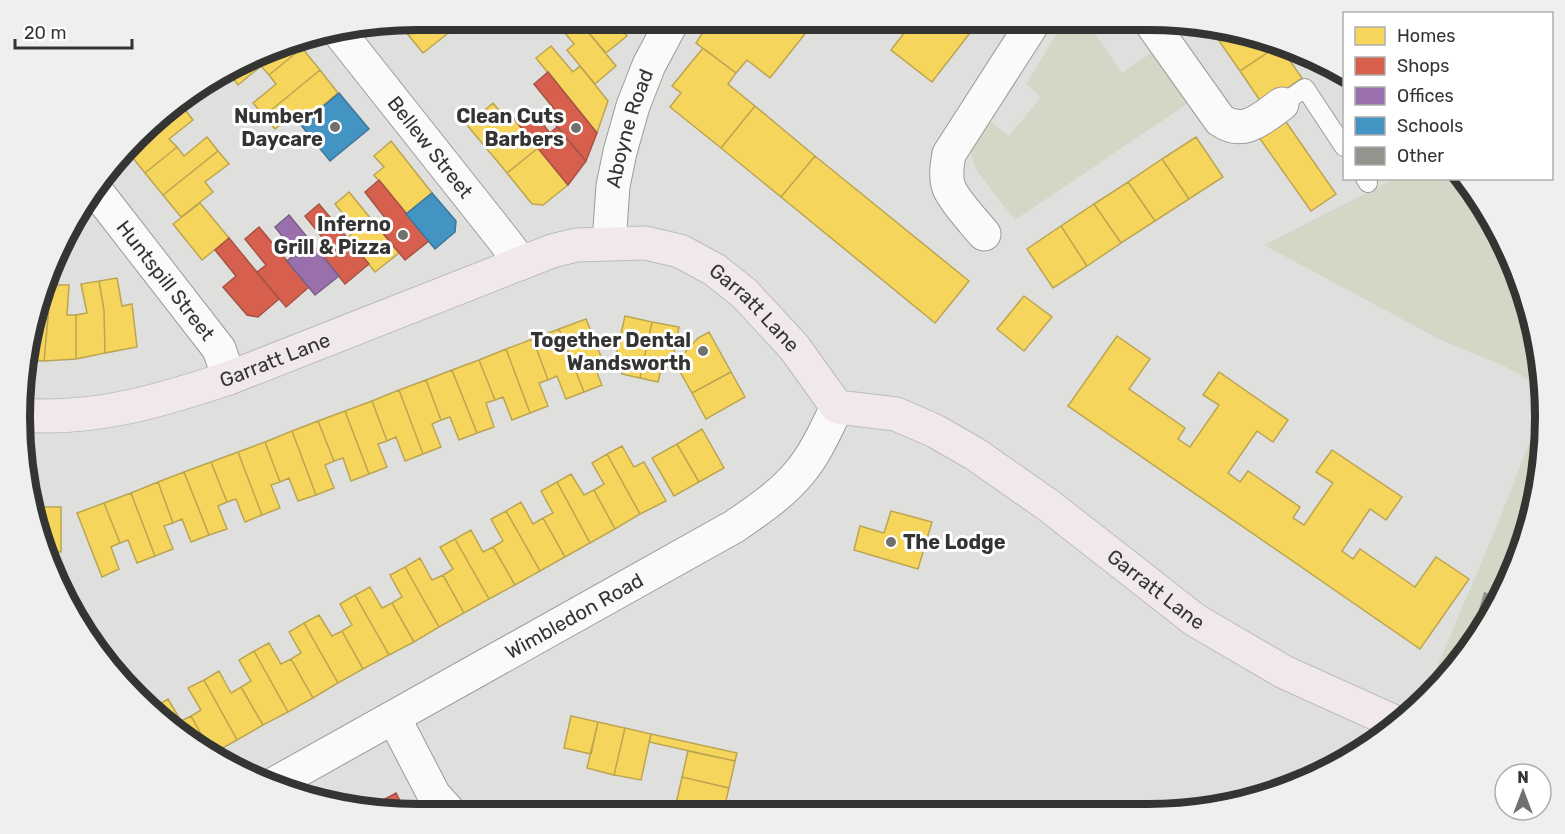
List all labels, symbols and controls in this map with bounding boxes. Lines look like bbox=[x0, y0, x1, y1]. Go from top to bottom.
scale bar bbox=[15, 12, 132, 50]
legend bbox=[1343, 12, 1553, 180]
text: 20 m bbox=[24, 22, 66, 44]
text: Homes bbox=[1397, 25, 1455, 47]
text: Shops bbox=[1397, 55, 1449, 77]
street label: Aboyne Road bbox=[601, 65, 658, 190]
text: Offices bbox=[1397, 85, 1454, 107]
street label: Bellew Street bbox=[382, 91, 478, 203]
place label: Number1 Daycare bbox=[234, 104, 323, 151]
place label: Clean Cuts Barbers bbox=[456, 104, 564, 151]
text: Schools bbox=[1397, 115, 1463, 137]
marker: Number1 Daycare bbox=[328, 120, 342, 134]
marker: Clean Cuts Barbers bbox=[569, 121, 583, 135]
text: Other bbox=[1397, 145, 1444, 167]
place label: Inferno Grill & Pizza bbox=[274, 212, 391, 259]
street label: Huntspill Street bbox=[112, 216, 220, 345]
marker: Inferno Grill & Pizza bbox=[396, 228, 410, 242]
street label: Garratt Lane bbox=[705, 258, 804, 357]
street label: Garratt Lane bbox=[216, 327, 334, 392]
place label: Together Dental Wandsworth bbox=[530, 328, 691, 375]
marker: Together Dental Wandsworth bbox=[696, 344, 710, 358]
place label: The Lodge bbox=[903, 530, 1006, 554]
marker: The Lodge bbox=[884, 535, 898, 549]
street label: Garratt Lane bbox=[1103, 544, 1209, 635]
street label: Wimbledon Road bbox=[501, 568, 647, 664]
north arrow bbox=[1493, 762, 1553, 822]
text: N bbox=[1517, 768, 1529, 787]

